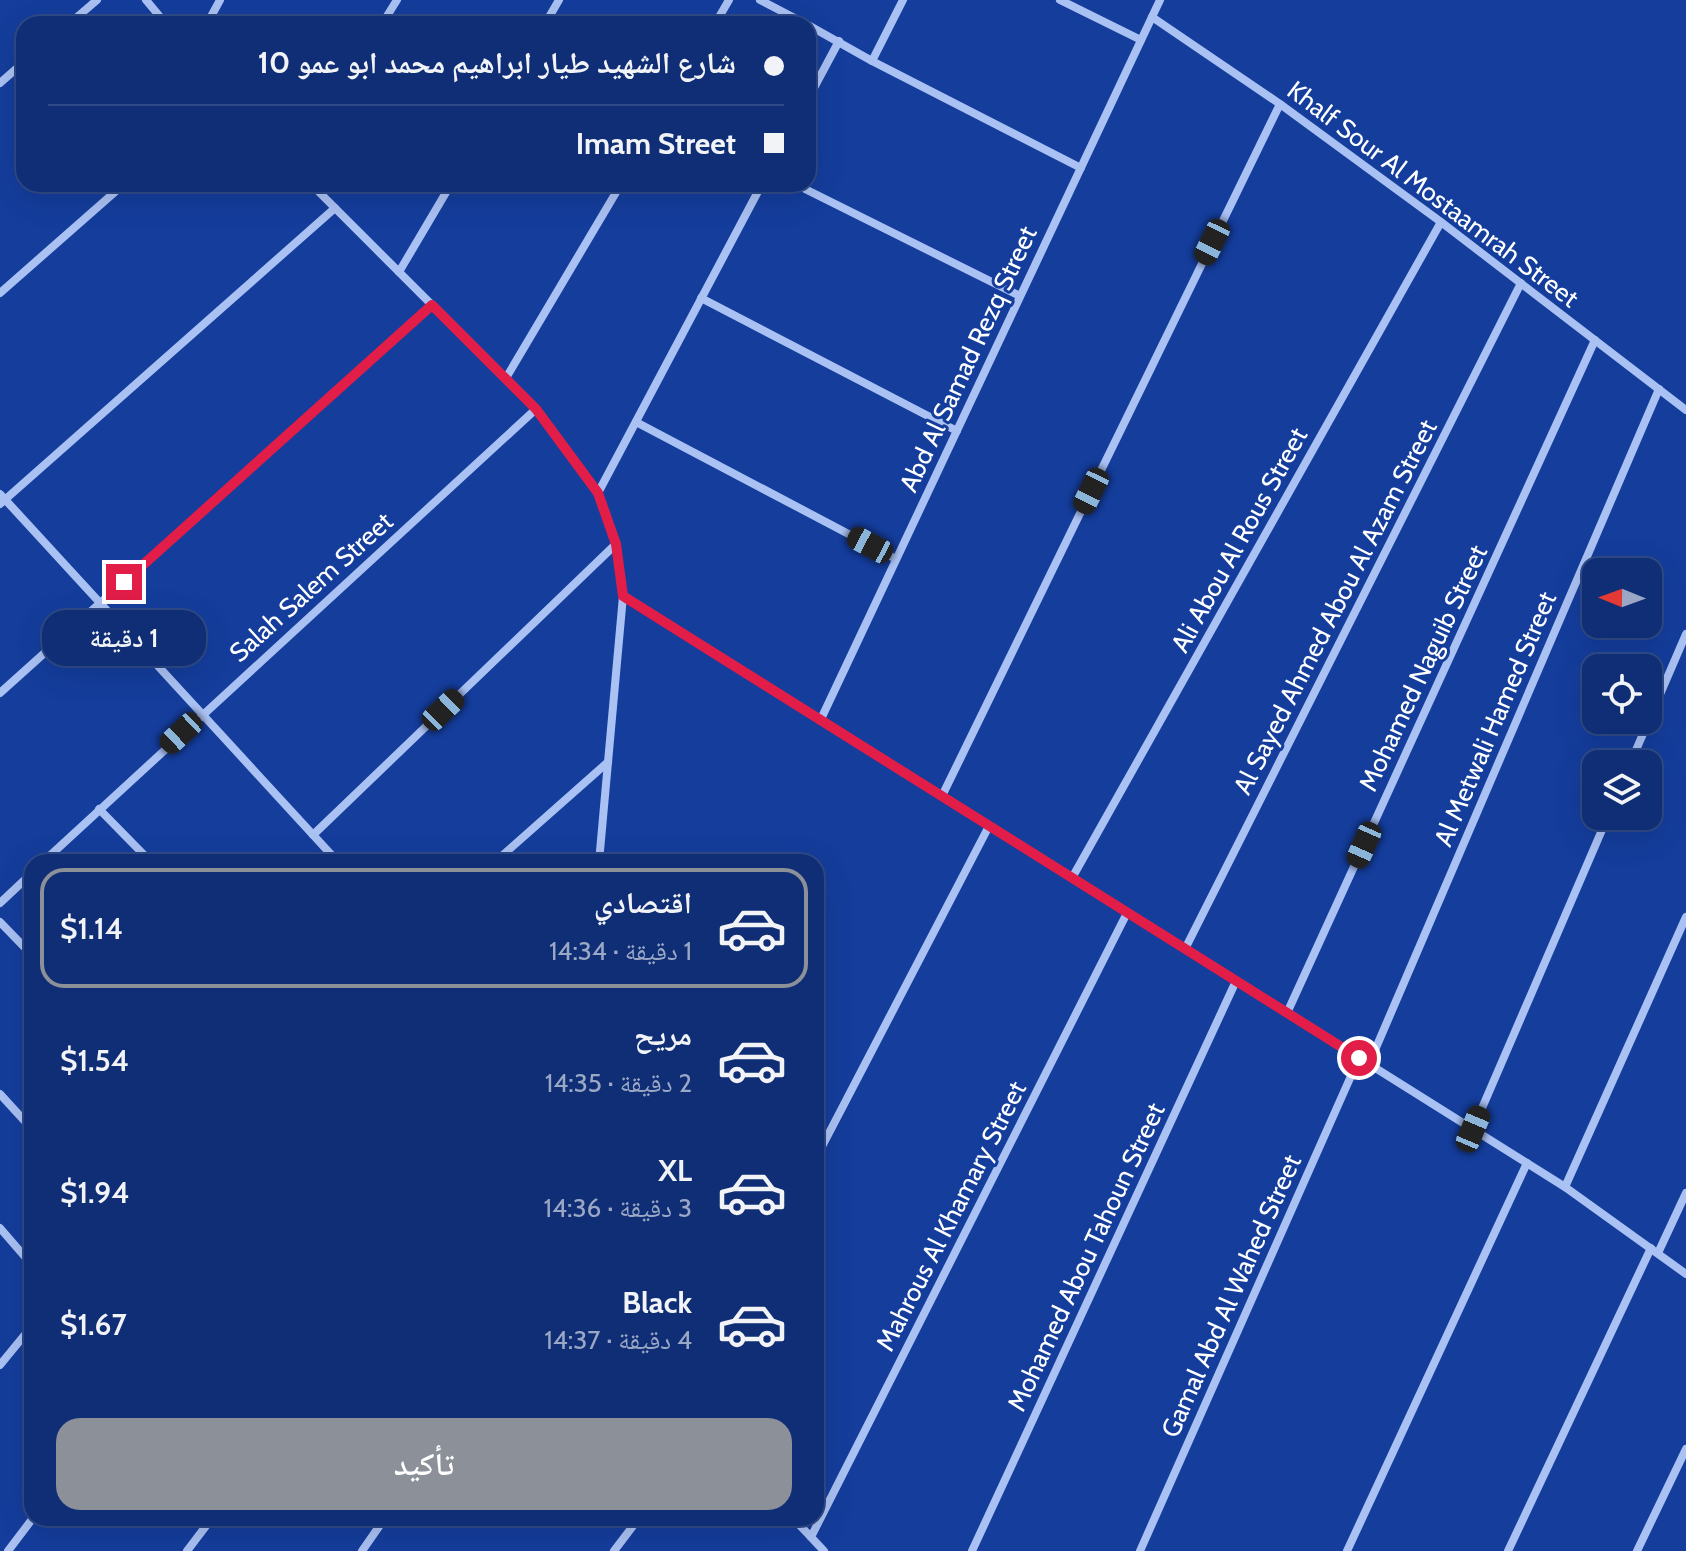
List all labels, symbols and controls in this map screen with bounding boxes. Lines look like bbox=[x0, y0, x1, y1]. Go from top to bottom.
text: شارع الشهيد طيار ابراهيم محمد ابو عمو 10 bbox=[258, 44, 736, 81]
street label: Khalf Sour Al Mostaamrah Street bbox=[1281, 74, 1585, 314]
text: Imam Street bbox=[576, 125, 736, 162]
car bbox=[1191, 215, 1233, 269]
street label: Abd Al Samad Rezq Street bbox=[892, 221, 1044, 497]
street label: Al Sayed Ahmed Abou Al Azam Street bbox=[1226, 414, 1444, 800]
street label: Ali Abou Al Rous Street bbox=[1164, 422, 1314, 658]
car bbox=[1070, 464, 1112, 518]
street label: Salah Salem Street bbox=[223, 505, 399, 669]
car bbox=[843, 523, 897, 567]
street label: Mohamed Naguib Street bbox=[1352, 540, 1494, 796]
north arrow bbox=[1582, 558, 1662, 638]
map controls bbox=[1582, 558, 1662, 830]
route end bbox=[106, 564, 142, 600]
street label: Al Metwali Hamed Street bbox=[1427, 587, 1563, 851]
callout: 1 دقيقة bbox=[42, 610, 206, 666]
text: 1 دقيقة bbox=[89, 622, 159, 654]
button: locate bbox=[1582, 654, 1662, 734]
car bbox=[417, 685, 469, 735]
car bbox=[155, 708, 207, 758]
button: layers bbox=[1582, 750, 1662, 830]
car bbox=[1343, 818, 1385, 872]
text: اقتصادي bbox=[594, 884, 692, 921]
icon: car bbox=[716, 892, 788, 964]
text: $1.14 bbox=[60, 910, 123, 947]
text: 1 دقيقة · 14:34 bbox=[549, 935, 692, 967]
text: مريح bbox=[634, 1016, 692, 1053]
icon: car bbox=[716, 1024, 788, 1096]
route start bbox=[1341, 1040, 1377, 1076]
text: $1.54 bbox=[60, 1042, 129, 1079]
text: 2 دقيقة · 14:35 bbox=[545, 1067, 692, 1099]
street label: Mahrous Al Khamary Street bbox=[869, 1076, 1033, 1356]
street label: Mohamed Abou Tahoun Street bbox=[1000, 1098, 1172, 1416]
car bbox=[1453, 1102, 1493, 1156]
street label: Gamal Abd Al Wahed Street bbox=[1154, 1149, 1308, 1442]
text: XL bbox=[658, 1152, 692, 1189]
icon: car bbox=[716, 1156, 788, 1228]
text: $1.94 bbox=[60, 1174, 129, 1211]
text: 3 دقيقة · 14:36 bbox=[544, 1192, 692, 1224]
text: Black bbox=[622, 1284, 692, 1321]
icon: car bbox=[716, 1288, 788, 1360]
text: $1.67 bbox=[60, 1306, 127, 1343]
text: 4 دقيقة · 14:37 bbox=[544, 1324, 692, 1356]
button: تأكيد bbox=[56, 1418, 792, 1510]

